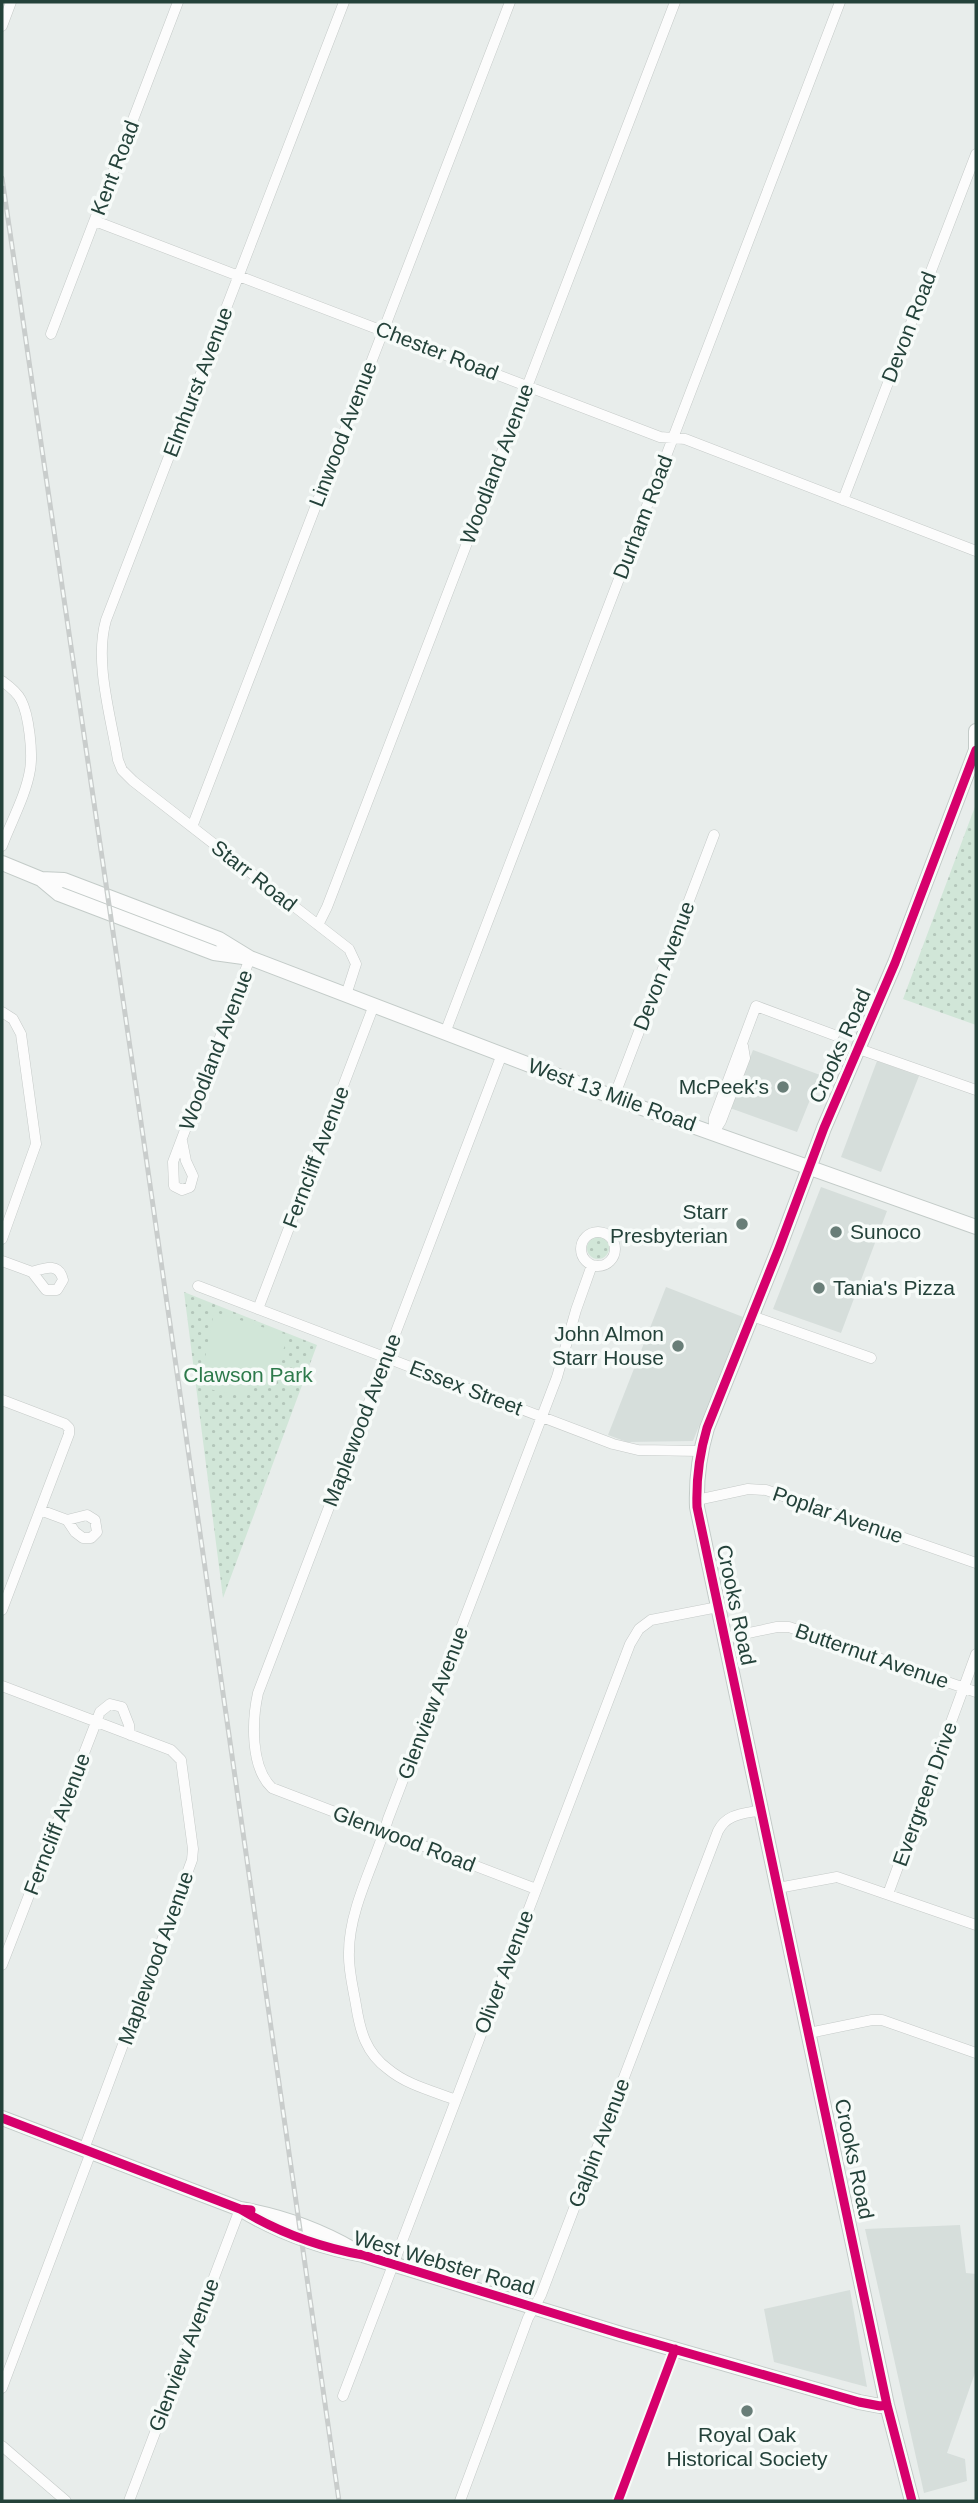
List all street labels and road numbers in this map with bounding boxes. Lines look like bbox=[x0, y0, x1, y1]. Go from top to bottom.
street label: Kent Road bbox=[86, 117, 143, 218]
street label: Devon Road bbox=[877, 268, 940, 385]
street label: Elmhurst Avenue bbox=[158, 304, 237, 460]
street label: Chester Road bbox=[373, 317, 502, 384]
street label: Linwood Avenue bbox=[304, 358, 381, 510]
street label: Woodland Avenue bbox=[455, 380, 538, 547]
street label: Durham Road bbox=[608, 452, 677, 582]
street label: Starr Road bbox=[207, 835, 301, 916]
street label: Devon Avenue bbox=[628, 898, 699, 1034]
street label: Woodland Avenue bbox=[174, 966, 257, 1133]
street label: Crooks Road bbox=[804, 985, 875, 1106]
street label: West 13 Mile Road bbox=[525, 1053, 699, 1136]
street label: Ferncliff Avenue bbox=[278, 1083, 353, 1231]
street label: Maplewood Avenue bbox=[318, 1330, 405, 1509]
street label: Essex Street bbox=[406, 1355, 526, 1420]
street label: Poplar Avenue bbox=[770, 1481, 906, 1548]
street label: Crooks Road bbox=[712, 1543, 760, 1667]
street label: Butternut Avenue bbox=[792, 1618, 952, 1693]
street label: Glenview Avenue bbox=[393, 1623, 472, 1783]
street label: Evergreen Drive bbox=[888, 1719, 961, 1869]
street label: Ferncliff Avenue bbox=[19, 1750, 94, 1898]
street label: Glenwood Road bbox=[330, 1801, 479, 1876]
street label: Maplewood Avenue bbox=[113, 1868, 198, 2048]
street label: Oliver Avenue bbox=[469, 1907, 538, 2037]
street label: Galpin Avenue bbox=[563, 2075, 634, 2211]
street label: Crooks Road bbox=[830, 2097, 878, 2221]
street label: West Webster Road bbox=[351, 2226, 537, 2299]
street label: Glenview Avenue bbox=[144, 2275, 223, 2435]

